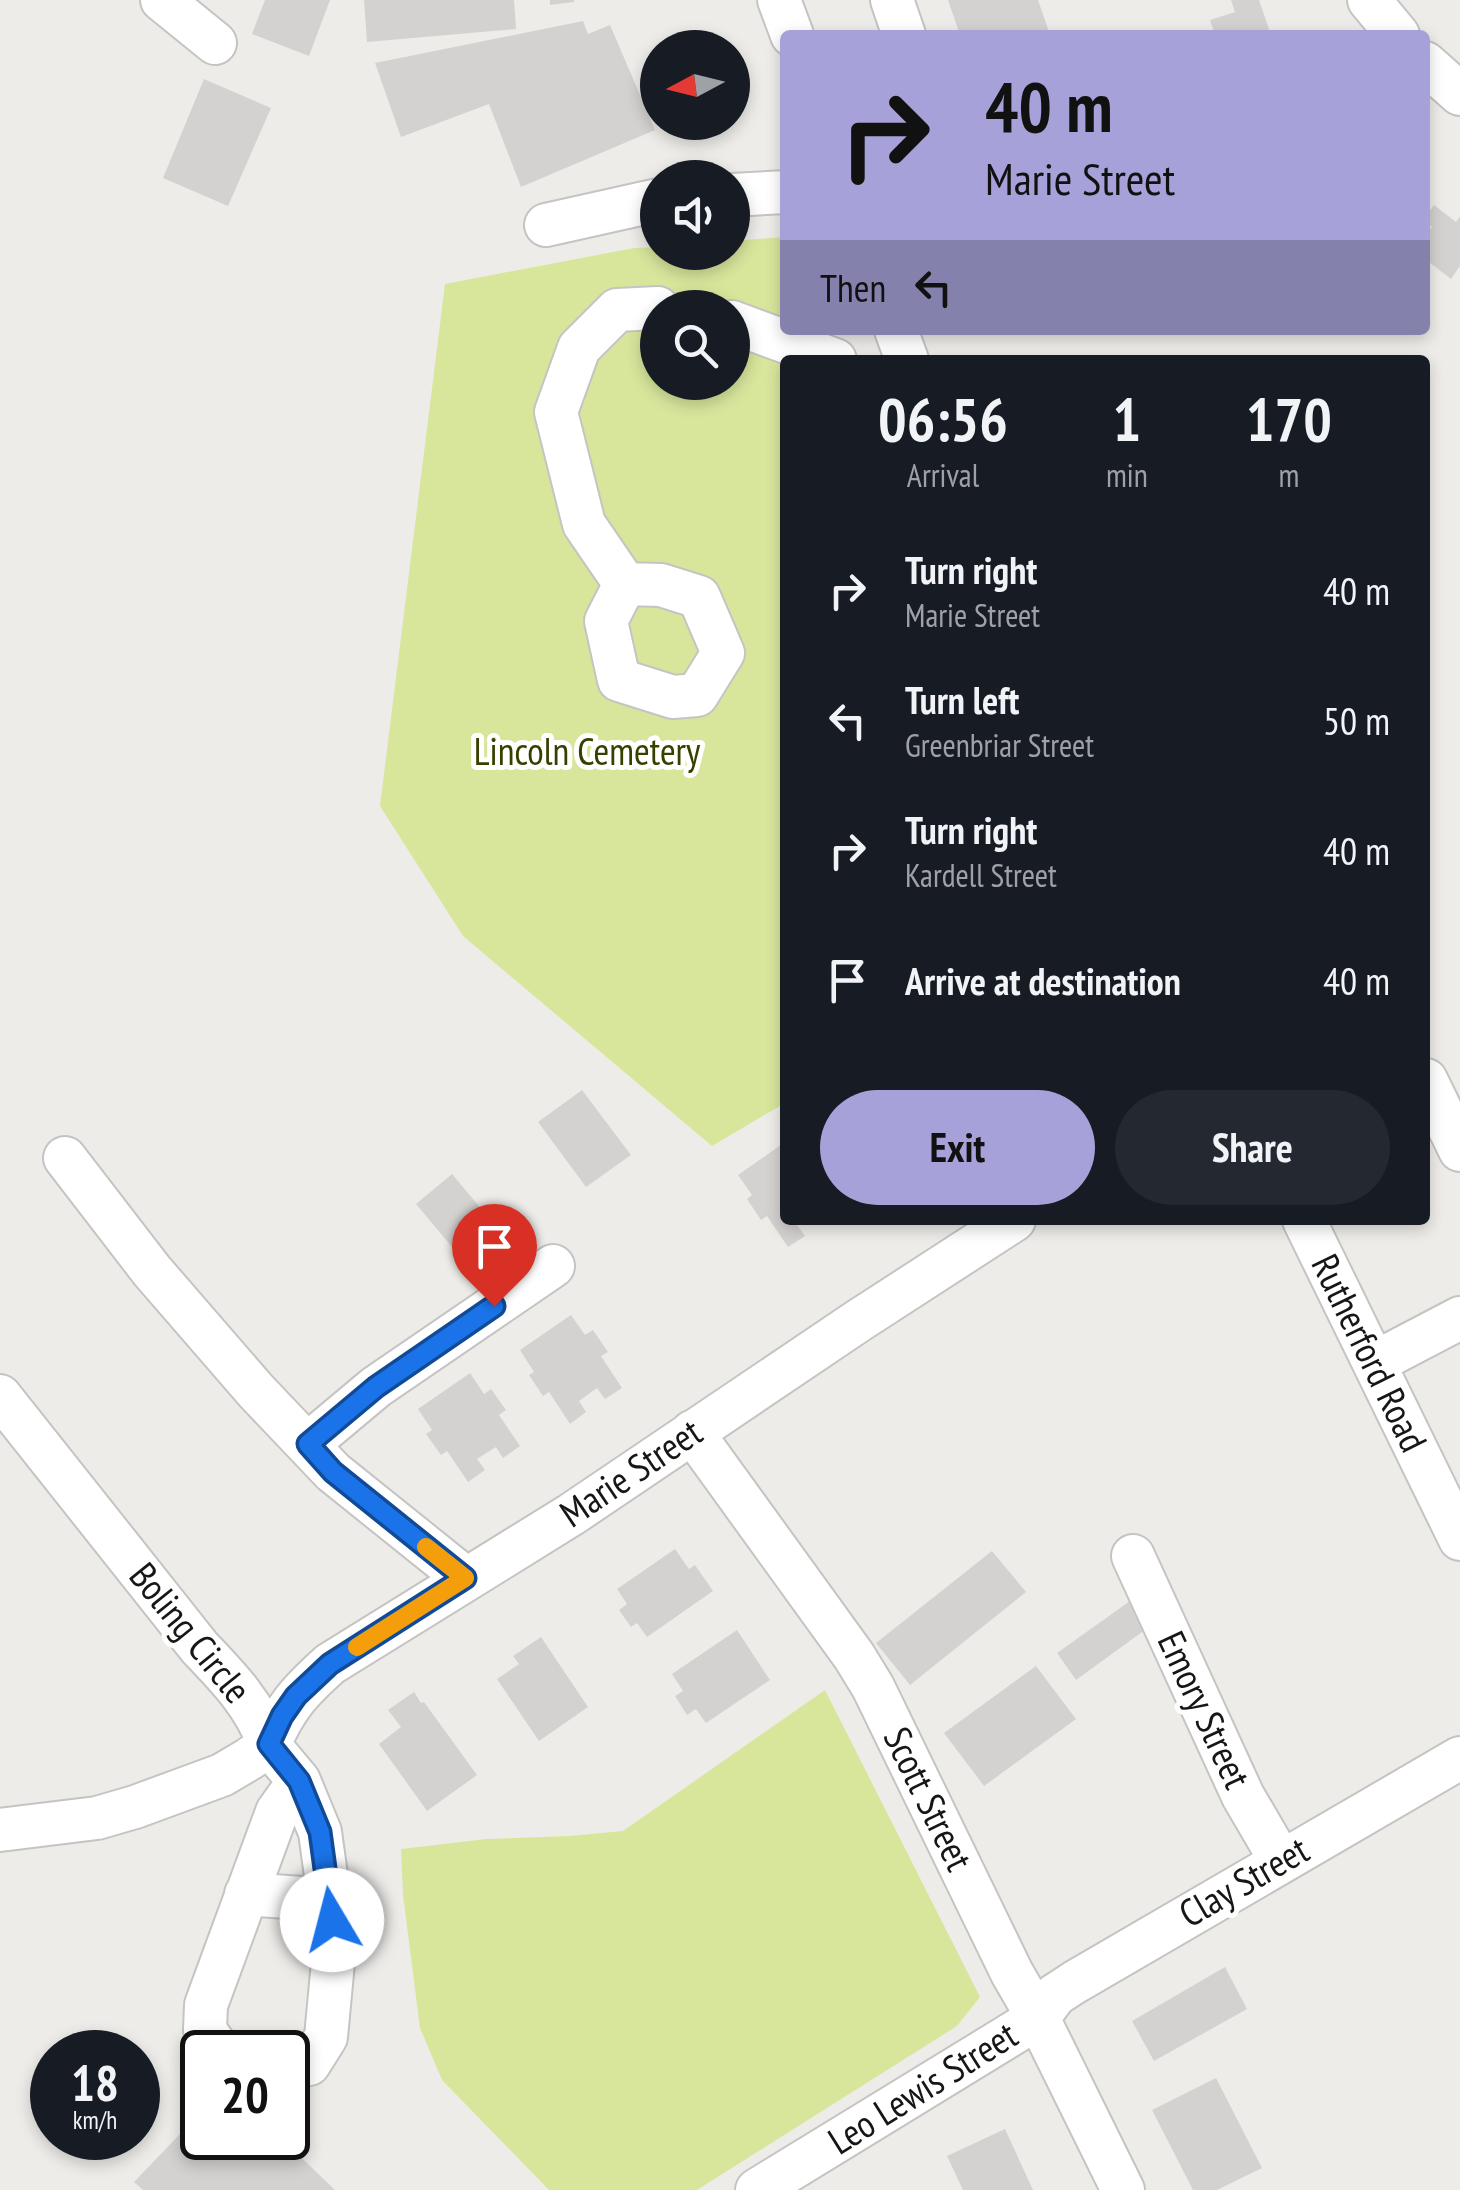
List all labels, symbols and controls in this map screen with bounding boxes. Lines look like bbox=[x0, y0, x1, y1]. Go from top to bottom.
north arrow bbox=[640, 30, 750, 140]
map controls bbox=[640, 30, 750, 400]
text: 40 m bbox=[985, 61, 1113, 151]
icon: right bbox=[820, 70, 950, 200]
text: Marie Street bbox=[985, 149, 1175, 207]
button: sound bbox=[640, 160, 750, 270]
icon: left bbox=[906, 260, 961, 315]
text: Then bbox=[820, 263, 886, 312]
button: search bbox=[640, 290, 750, 400]
text: 06:56 bbox=[878, 380, 1008, 458]
text: 1 bbox=[1113, 380, 1141, 458]
text: 170 bbox=[1246, 380, 1332, 458]
text: Arrival bbox=[907, 454, 979, 496]
text: min bbox=[1106, 454, 1148, 496]
text: m bbox=[1278, 454, 1299, 496]
text: Turn right bbox=[905, 545, 1037, 594]
icon: right bbox=[820, 563, 875, 618]
text: 40 m bbox=[1323, 566, 1390, 615]
text: Marie Street bbox=[905, 594, 1040, 636]
text: Turn left bbox=[905, 675, 1019, 724]
icon: left bbox=[820, 693, 875, 748]
text: 50 m bbox=[1323, 696, 1390, 745]
text: Greenbriar Street bbox=[905, 724, 1094, 766]
park label: Lincoln Cemetery bbox=[474, 726, 701, 775]
text: Turn right bbox=[905, 805, 1037, 854]
icon: right bbox=[820, 823, 875, 878]
text: 40 m bbox=[1323, 826, 1390, 875]
text: Kardell Street bbox=[905, 854, 1057, 896]
icon: arrive bbox=[820, 953, 875, 1008]
text: Arrive at destination bbox=[905, 956, 1181, 1005]
text: 40 m bbox=[1323, 956, 1390, 1005]
button: Exit bbox=[820, 1090, 1095, 1205]
button: Share bbox=[1115, 1090, 1390, 1205]
pin bbox=[452, 1204, 537, 1307]
icon: arrive bbox=[467, 1219, 522, 1274]
street label: Rutherford Road bbox=[1302, 1246, 1439, 1459]
street label: Marie Street bbox=[550, 1406, 711, 1537]
street label: Boling Circle bbox=[120, 1552, 263, 1712]
street label: Emory Street bbox=[1148, 1623, 1263, 1796]
street label: Scott Street bbox=[874, 1719, 985, 1878]
street label: Clay Street bbox=[1170, 1824, 1317, 1937]
position arrow bbox=[280, 1868, 384, 1972]
street label: Leo Lewis Street bbox=[819, 2009, 1026, 2164]
speed limit sign: 20 bbox=[180, 2030, 310, 2160]
text: 18 bbox=[71, 2050, 119, 2115]
text: km/h bbox=[73, 2104, 117, 2136]

